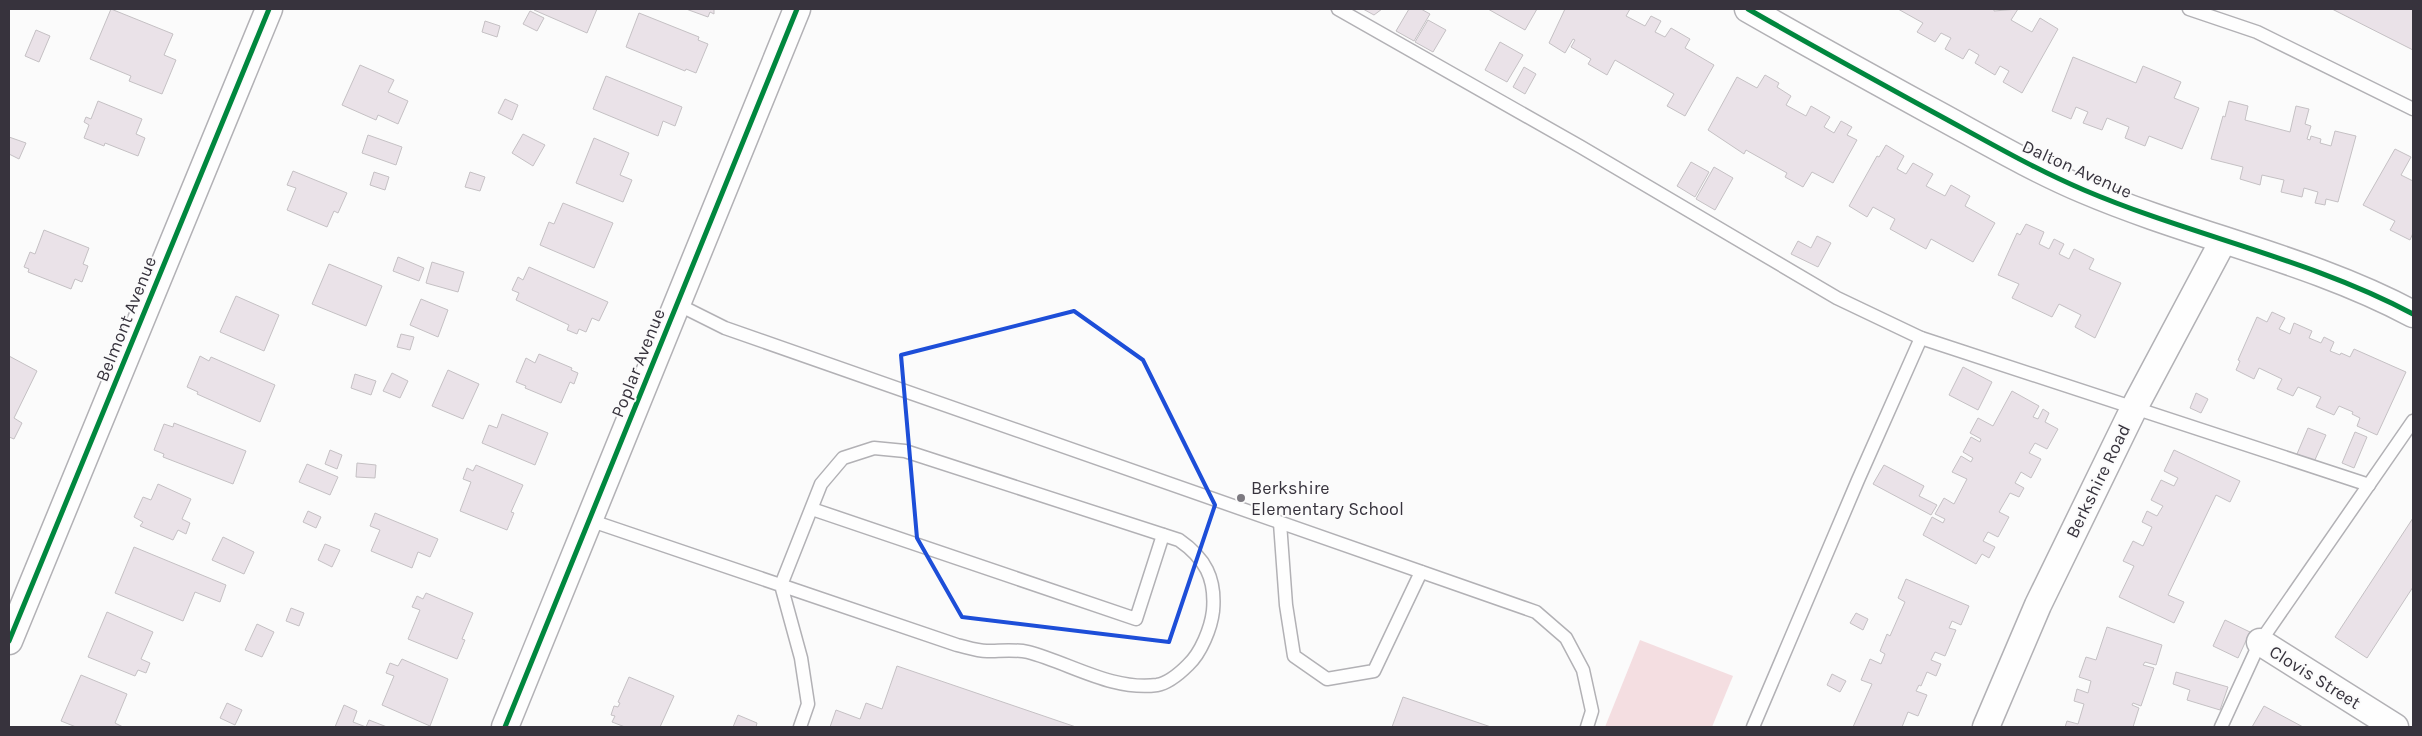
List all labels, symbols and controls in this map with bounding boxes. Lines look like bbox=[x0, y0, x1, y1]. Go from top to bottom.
street label: Dalton Avenue bbox=[2019, 135, 2135, 203]
street label: Belmont Avenue bbox=[91, 253, 161, 385]
street label: Poplar Avenue bbox=[606, 305, 670, 421]
street label: Berkshire Road bbox=[2061, 420, 2135, 542]
place label: Berkshire Elementary School bbox=[1251, 477, 1404, 520]
marker: Berkshire Elementary School bbox=[1235, 492, 1247, 504]
street label: Clovis Street bbox=[2265, 640, 2365, 714]

